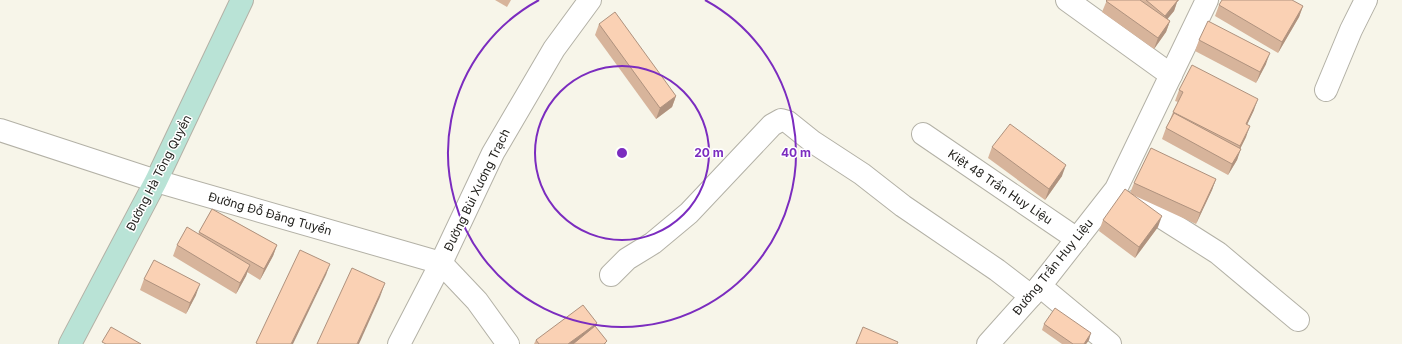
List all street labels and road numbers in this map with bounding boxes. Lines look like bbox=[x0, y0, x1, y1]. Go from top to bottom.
street label: Đường Hà Tông Quyền bbox=[123, 112, 194, 233]
street label: Đường Bùi Xương Trạch bbox=[440, 126, 513, 253]
street label: Kiệt 48 Trần Huy Liệu bbox=[945, 146, 1055, 227]
street label: Đường Đỗ Đăng Tuyển bbox=[207, 189, 334, 238]
street label: Đường Trần Huy Liệu bbox=[1009, 216, 1096, 318]

